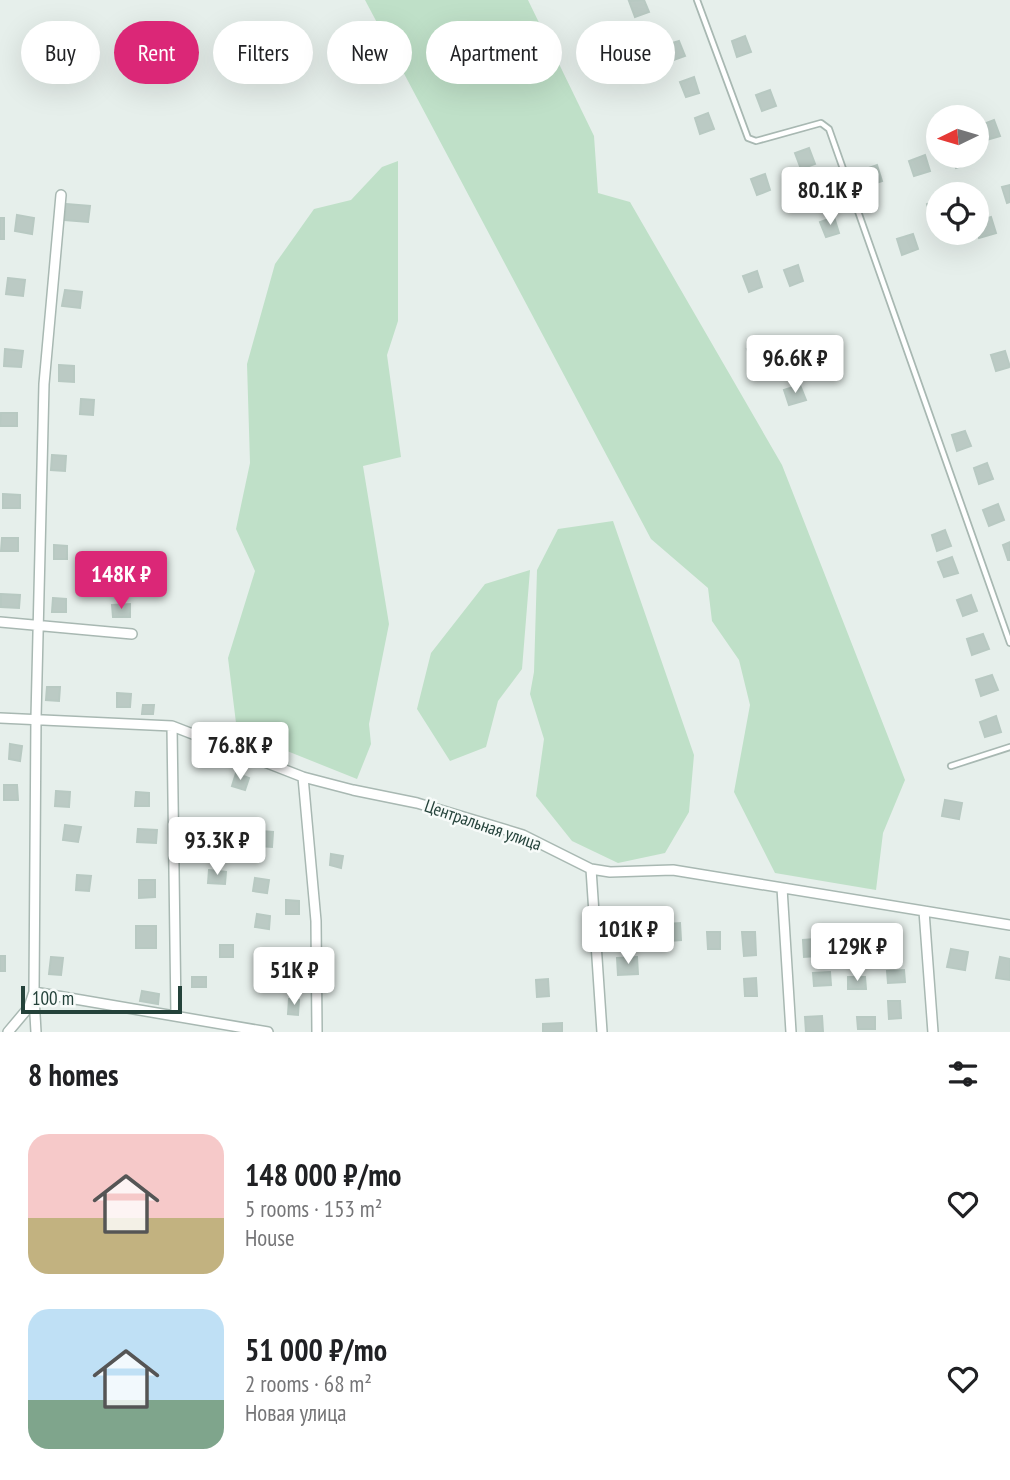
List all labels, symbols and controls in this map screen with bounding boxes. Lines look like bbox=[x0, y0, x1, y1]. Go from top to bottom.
chip: Buy bbox=[21, 21, 100, 84]
chip: Rent bbox=[114, 21, 199, 84]
chip: Filters bbox=[213, 21, 313, 84]
chip: New bbox=[327, 21, 412, 84]
chip: Apartment bbox=[426, 21, 562, 84]
chip: House bbox=[576, 21, 675, 84]
north arrow bbox=[926, 105, 989, 168]
map controls bbox=[926, 105, 989, 245]
pin: 80.1K ₽ bbox=[765, 168, 895, 227]
text: 80.1K ₽ bbox=[798, 175, 862, 204]
button: locate bbox=[926, 182, 989, 245]
pin: 96.6K ₽ bbox=[730, 336, 860, 395]
text: 96.6K ₽ bbox=[763, 343, 827, 372]
pin: 148K ₽ bbox=[64, 552, 178, 611]
text: 148K ₽ bbox=[91, 559, 151, 588]
pin: 76.8K ₽ bbox=[175, 722, 305, 782]
text: 76.8K ₽ bbox=[208, 730, 272, 759]
street label: Центральная улица bbox=[422, 794, 545, 855]
pin: 93.3K ₽ bbox=[152, 818, 282, 877]
text: 93.3K ₽ bbox=[185, 825, 249, 854]
pin: 101K ₽ bbox=[571, 906, 685, 966]
text: 101K ₽ bbox=[598, 914, 658, 943]
pin: 129K ₽ bbox=[800, 923, 914, 983]
text: 129K ₽ bbox=[827, 931, 887, 960]
pin: 51K ₽ bbox=[245, 948, 343, 1007]
text: 51K ₽ bbox=[269, 955, 319, 984]
scale bar bbox=[21, 983, 182, 1015]
text: 100 m bbox=[32, 986, 74, 1010]
text: 8 homes bbox=[28, 1055, 119, 1094]
icon: filters bbox=[944, 1055, 982, 1093]
text: 148 000 ₽/mo bbox=[245, 1155, 401, 1194]
icon: home bbox=[84, 1162, 168, 1246]
icon: heart bbox=[944, 1185, 982, 1223]
text: 5 rooms · 153 m² bbox=[245, 1194, 382, 1223]
text: House bbox=[245, 1223, 295, 1252]
text: 51 000 ₽/mo bbox=[245, 1330, 387, 1369]
icon: home bbox=[84, 1337, 168, 1421]
icon: heart bbox=[944, 1360, 982, 1398]
text: 2 rooms · 68 m² bbox=[245, 1369, 372, 1398]
text: Новая улица bbox=[245, 1398, 347, 1427]

